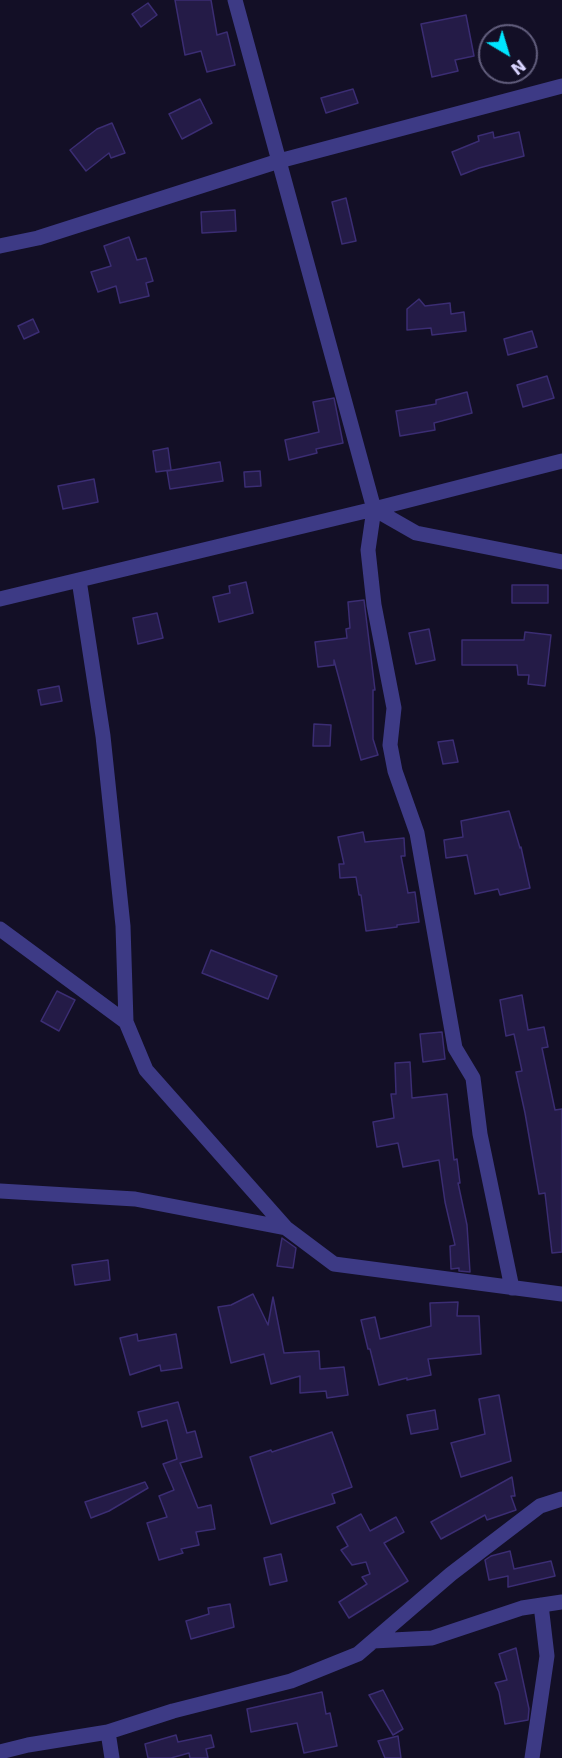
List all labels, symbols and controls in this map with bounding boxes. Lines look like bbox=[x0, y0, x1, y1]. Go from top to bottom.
north arrow bbox=[478, 24, 538, 84]
text: N bbox=[507, 55, 529, 79]

